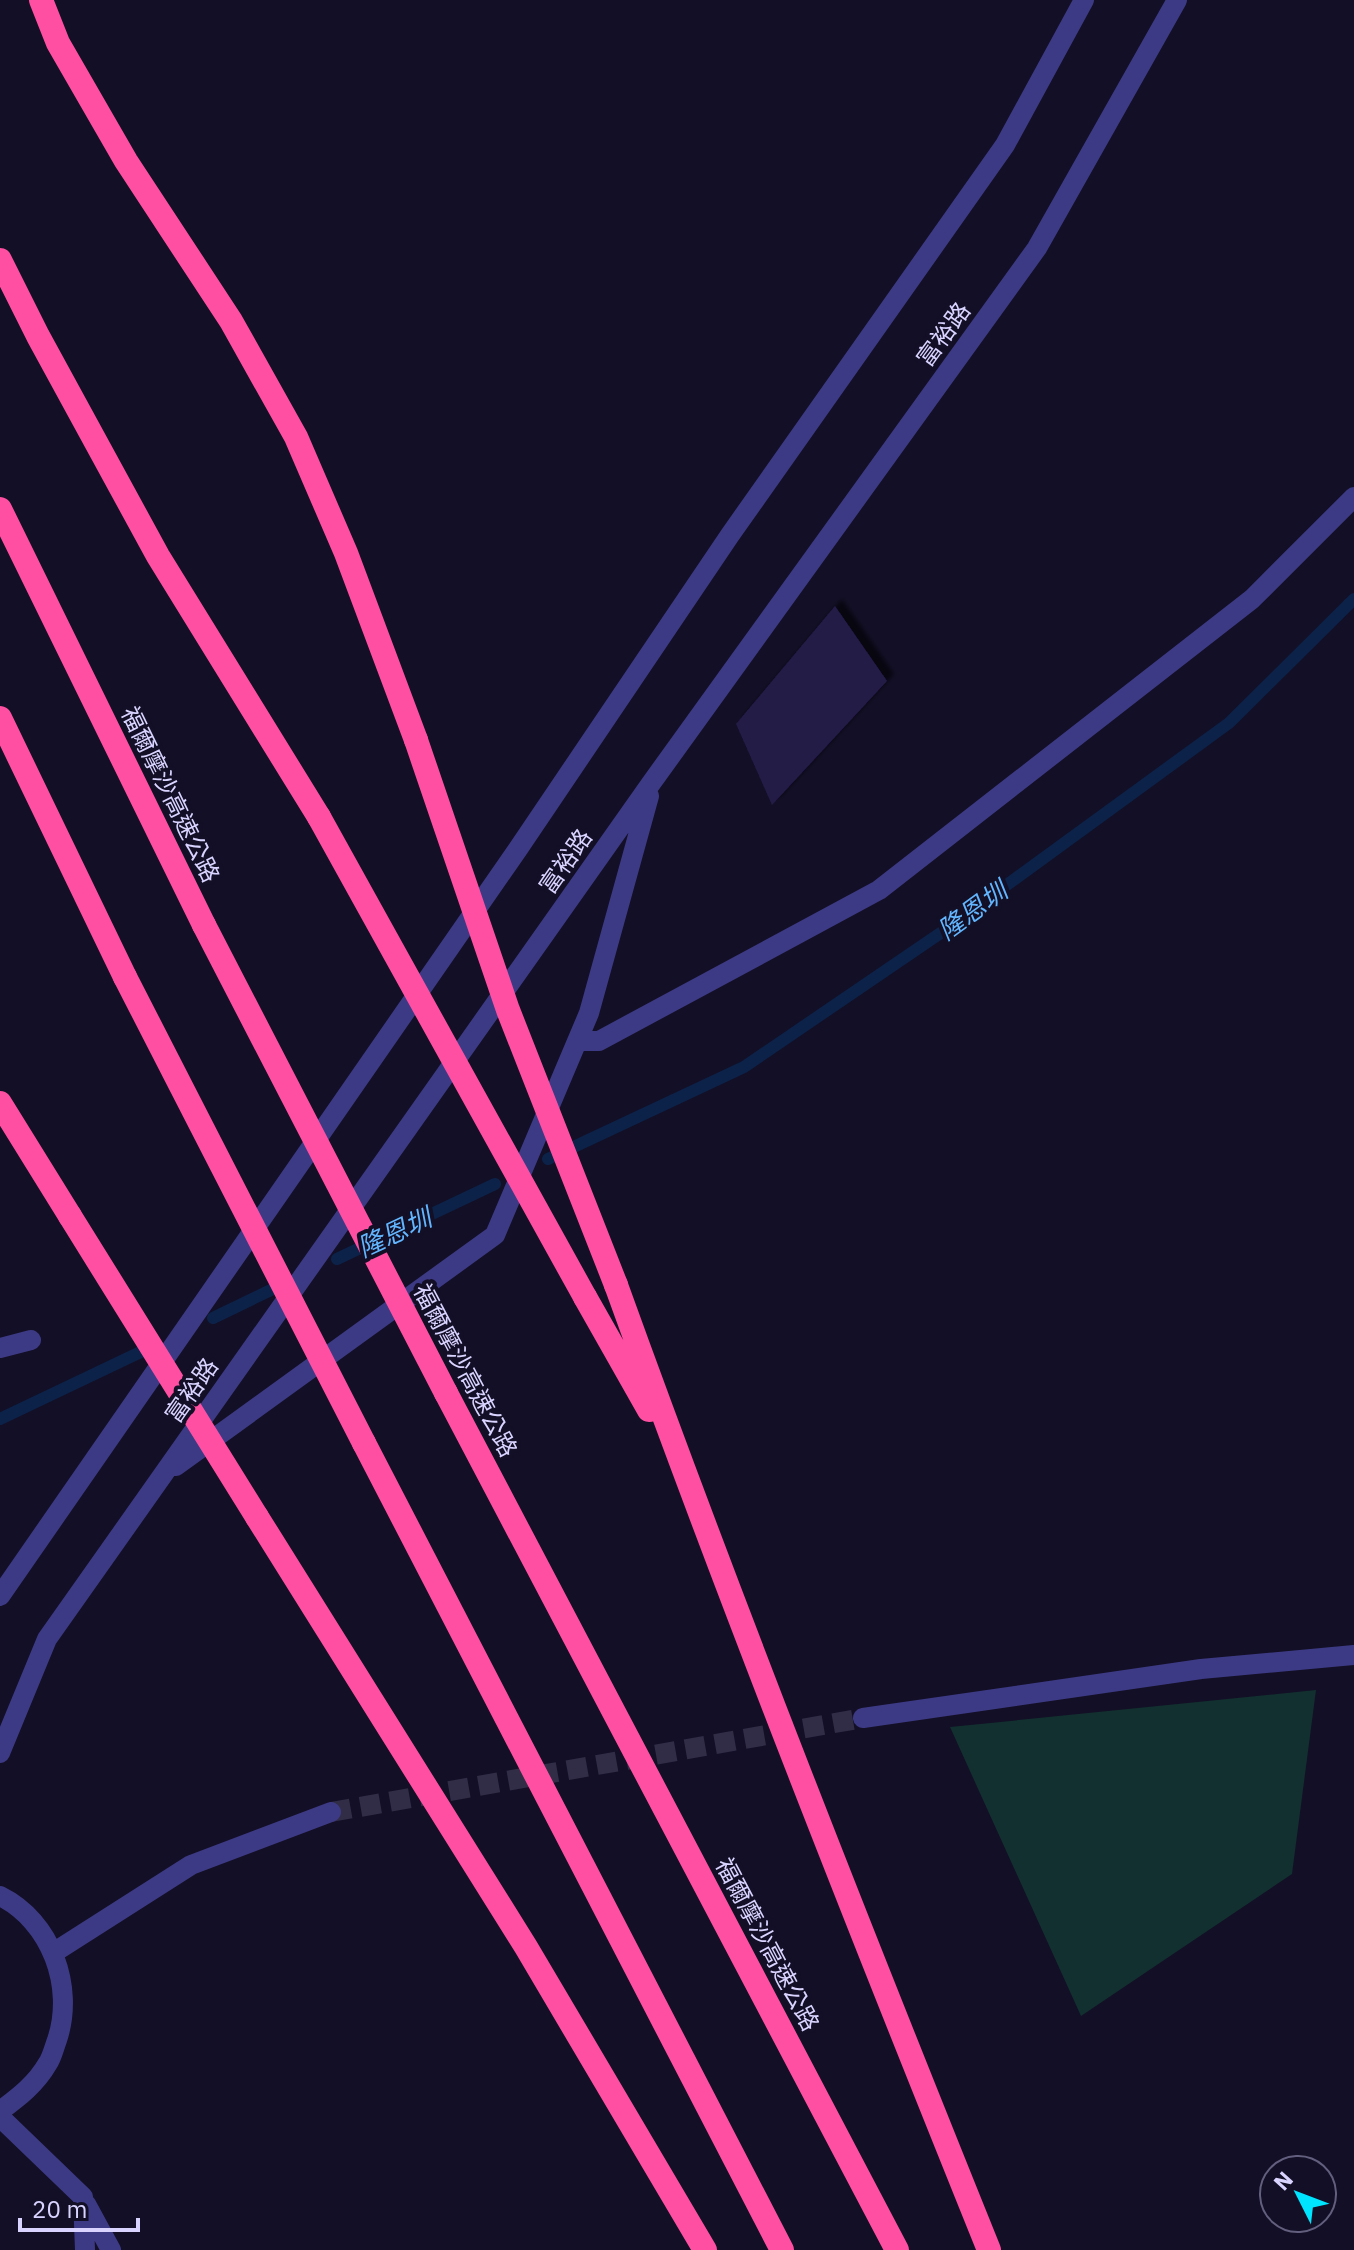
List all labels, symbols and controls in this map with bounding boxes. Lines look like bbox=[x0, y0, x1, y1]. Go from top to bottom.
street label: 富裕路 bbox=[909, 295, 977, 373]
street label: 福爾摩沙高速公路 bbox=[115, 701, 227, 887]
street label: 富裕路 bbox=[531, 822, 599, 900]
water label: 隆恩圳 bbox=[930, 871, 1017, 947]
water label: 隆恩圳 bbox=[351, 1198, 440, 1264]
street label: 福爾摩沙高速公路 bbox=[407, 1278, 525, 1462]
street label: 富裕路 bbox=[157, 1351, 225, 1429]
street label: 福爾摩沙高速公路 bbox=[709, 1852, 827, 2036]
north arrow bbox=[1258, 2154, 1338, 2234]
text: N bbox=[1267, 2165, 1299, 2196]
scale bar bbox=[20, 2182, 138, 2232]
text: 20 m bbox=[32, 2193, 87, 2225]

